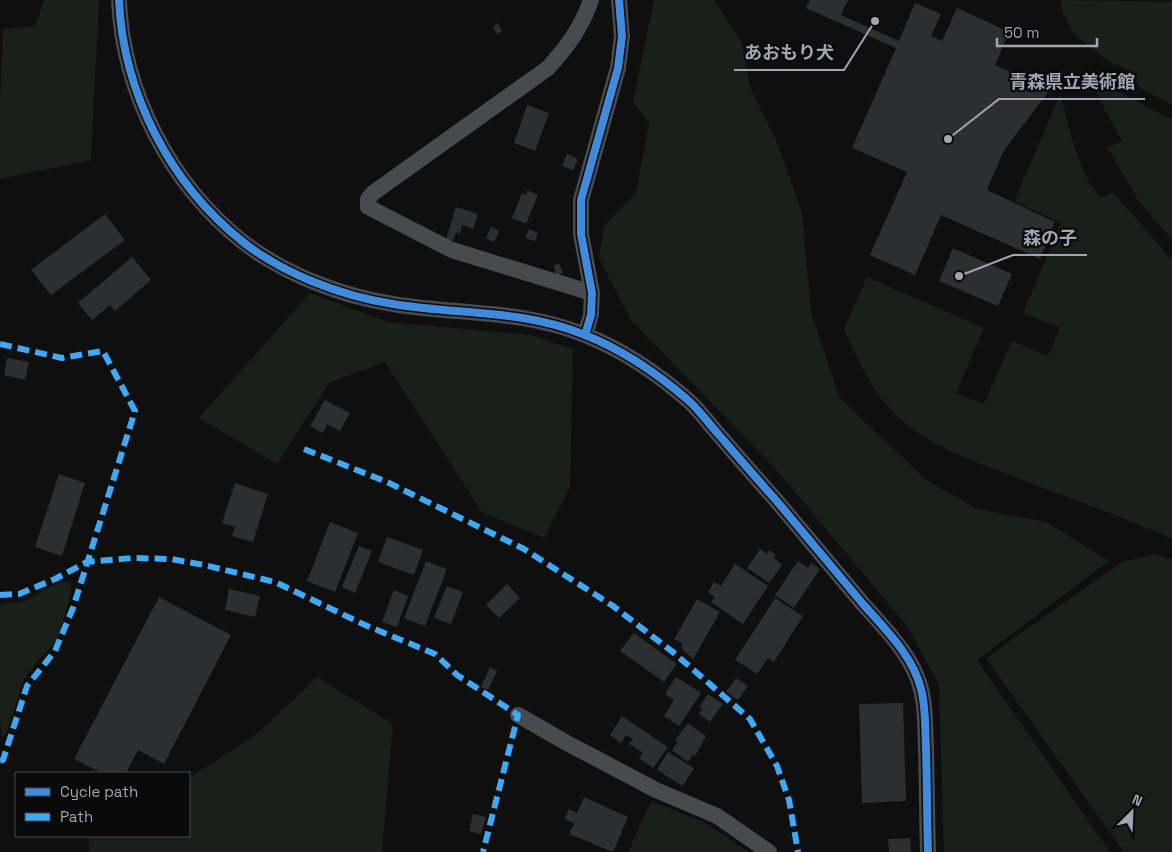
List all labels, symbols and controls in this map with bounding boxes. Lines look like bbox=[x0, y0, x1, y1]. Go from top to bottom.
scale bar bbox=[997, 15, 1097, 47]
text: 50 m bbox=[1004, 23, 1039, 42]
callout: あおもり犬 bbox=[734, 37, 844, 70]
text: あおもり犬 bbox=[744, 41, 834, 64]
callout: 青森県立美術館 bbox=[999, 66, 1145, 99]
text: 青森県立美術館 bbox=[1009, 70, 1135, 93]
callout: 森の子 bbox=[1013, 222, 1087, 255]
text: 森の子 bbox=[1023, 226, 1077, 249]
legend bbox=[15, 772, 190, 837]
text: Cycle path bbox=[60, 782, 138, 801]
north arrow bbox=[1107, 787, 1157, 837]
text: N bbox=[1129, 790, 1145, 810]
text: Path bbox=[60, 807, 93, 826]

